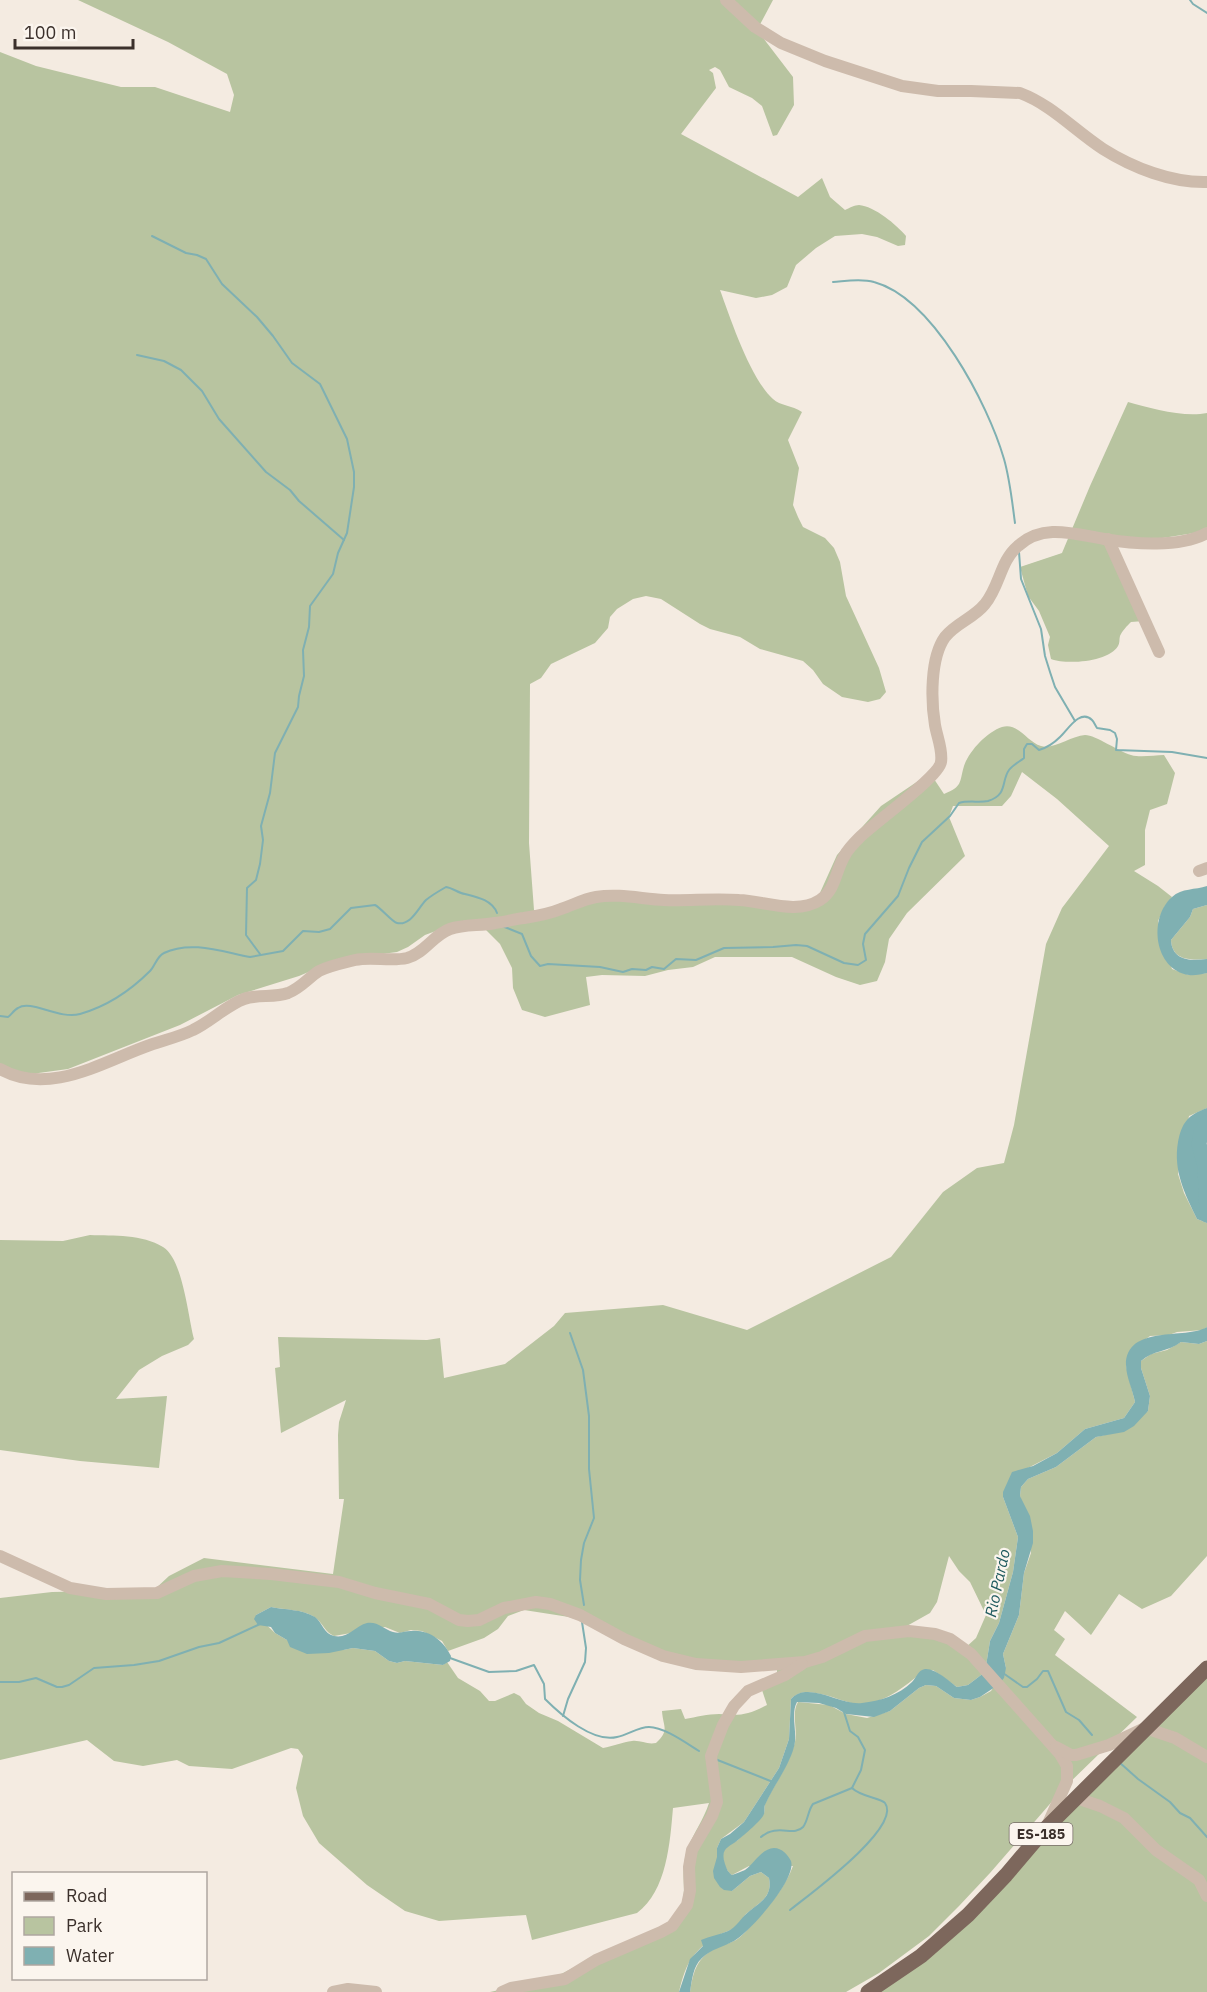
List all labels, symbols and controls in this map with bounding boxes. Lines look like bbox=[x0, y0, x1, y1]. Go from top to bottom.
scale bar bbox=[15, 12, 134, 50]
text: 100 m bbox=[24, 21, 76, 44]
water label: Rio Pardo bbox=[980, 1547, 1014, 1619]
road number: ES-185 bbox=[1010, 1823, 1072, 1845]
legend bbox=[12, 1872, 207, 1980]
text: Road bbox=[66, 1884, 107, 1907]
text: Park bbox=[66, 1914, 103, 1937]
text: Water bbox=[66, 1944, 115, 1967]

